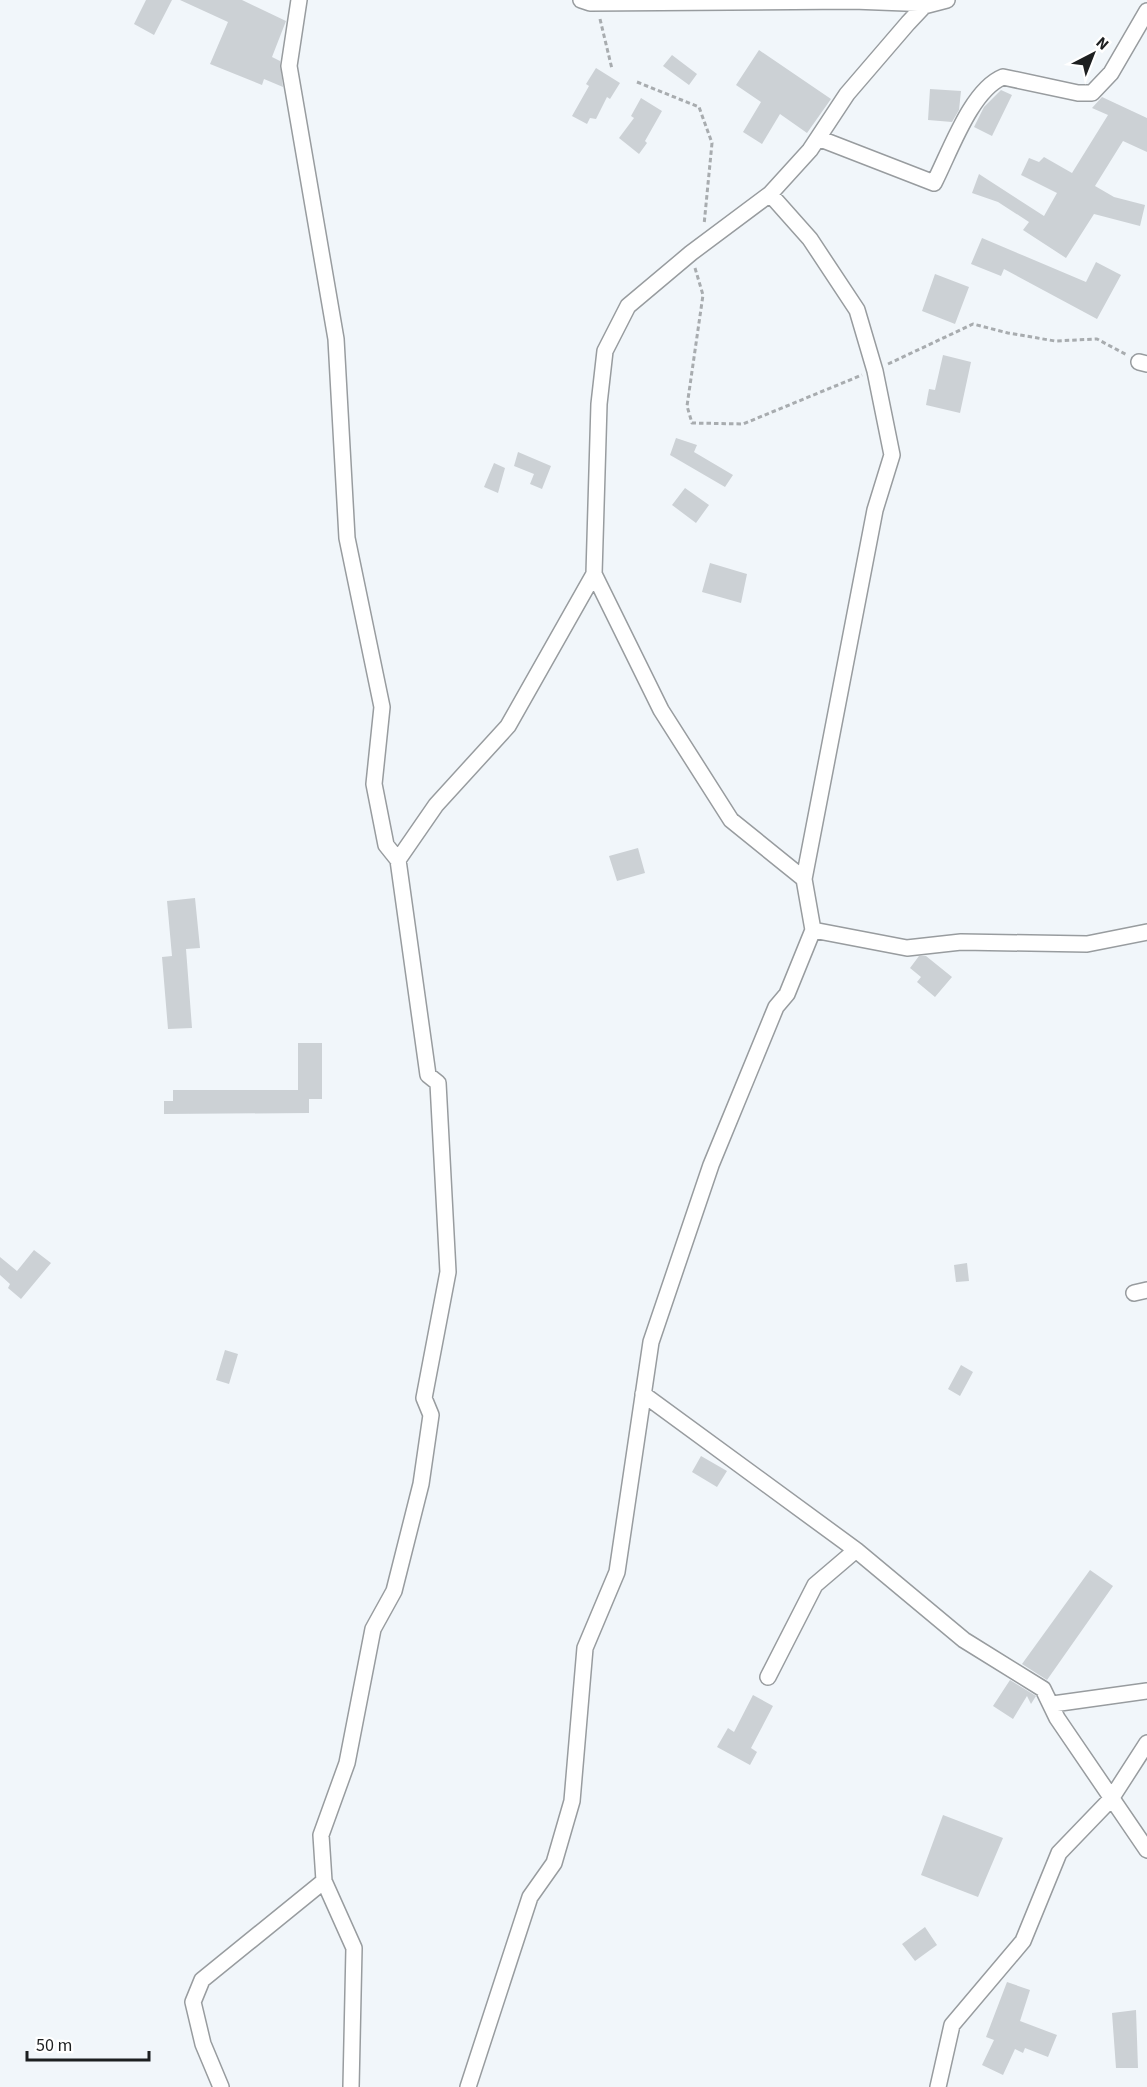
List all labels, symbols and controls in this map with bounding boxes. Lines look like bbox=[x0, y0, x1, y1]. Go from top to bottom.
north arrow bbox=[1063, 24, 1123, 84]
text: N bbox=[1091, 32, 1114, 55]
scale bar bbox=[27, 2024, 148, 2062]
text: 50 m bbox=[36, 2033, 72, 2058]

